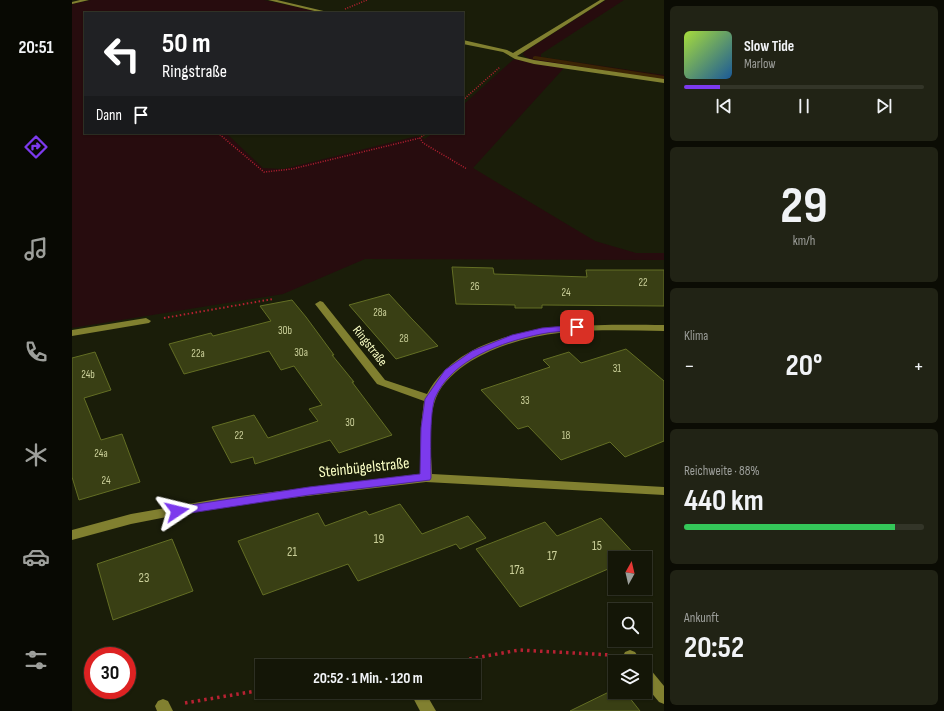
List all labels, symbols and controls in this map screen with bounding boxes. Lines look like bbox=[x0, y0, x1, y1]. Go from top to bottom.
text: 50 m bbox=[162, 27, 211, 60]
icon: left bbox=[96, 28, 148, 80]
text: 20:51 bbox=[18, 37, 54, 58]
text: Slow Tide bbox=[744, 37, 794, 56]
text: Marlow bbox=[744, 56, 776, 72]
text: Ringstraße bbox=[162, 61, 227, 82]
icon: previous bbox=[713, 95, 735, 117]
icon: pause bbox=[793, 95, 815, 117]
icon: next bbox=[873, 95, 895, 117]
icon: arrive bbox=[130, 104, 152, 126]
text: Dann bbox=[96, 106, 122, 125]
icon: directions bbox=[22, 133, 50, 161]
text: 29 bbox=[780, 175, 828, 238]
text: km/h bbox=[793, 233, 815, 249]
icon: music bbox=[22, 235, 50, 263]
house number: 22 bbox=[638, 276, 648, 289]
house number: 26 bbox=[470, 280, 480, 293]
house number: 24 bbox=[561, 286, 571, 299]
house number: 28a bbox=[373, 306, 387, 319]
pin bbox=[560, 310, 594, 344]
icon: arrive bbox=[566, 316, 588, 338]
street label: Ringstraße bbox=[349, 323, 391, 369]
house number: 30b bbox=[278, 324, 292, 337]
text: Klima bbox=[684, 328, 708, 344]
house number: 28 bbox=[399, 332, 409, 345]
icon: phone bbox=[22, 338, 50, 366]
house number: 30a bbox=[294, 346, 308, 359]
house number: 22a bbox=[191, 347, 205, 360]
text: 20° bbox=[786, 348, 822, 384]
text: − bbox=[684, 353, 695, 380]
text: + bbox=[913, 353, 924, 380]
house number: 31 bbox=[613, 362, 621, 375]
house number: 24b bbox=[81, 368, 95, 381]
house number: 33 bbox=[520, 394, 530, 407]
house number: 30 bbox=[345, 416, 355, 429]
house number: 22 bbox=[234, 429, 244, 442]
house number: 18 bbox=[562, 429, 571, 442]
icon: climate bbox=[22, 441, 50, 469]
house number: 24a bbox=[94, 447, 108, 460]
street label: Steinbügelstraße bbox=[318, 454, 410, 482]
text: Reichweite · 88% bbox=[684, 463, 760, 479]
house number: 24 bbox=[101, 474, 111, 487]
text: 440 km bbox=[684, 483, 764, 519]
position arrow bbox=[156, 490, 198, 532]
house number: 19 bbox=[374, 531, 384, 547]
house number: 15 bbox=[592, 538, 602, 554]
icon: car bbox=[22, 543, 50, 571]
house number: 21 bbox=[287, 544, 297, 560]
house number: 17 bbox=[547, 548, 558, 564]
north arrow bbox=[608, 551, 652, 595]
map controls bbox=[608, 551, 652, 699]
house number: 17a bbox=[510, 562, 524, 578]
house number: 23 bbox=[139, 570, 149, 586]
button: search bbox=[608, 603, 652, 647]
text: Ankunft bbox=[684, 610, 719, 626]
text: 20:52 bbox=[684, 630, 744, 666]
icon: filters bbox=[22, 646, 50, 674]
speed limit sign: 30 bbox=[84, 647, 136, 699]
button: layers bbox=[608, 655, 652, 699]
text: 20:52 · 1 Min. · 120 m bbox=[313, 669, 423, 688]

